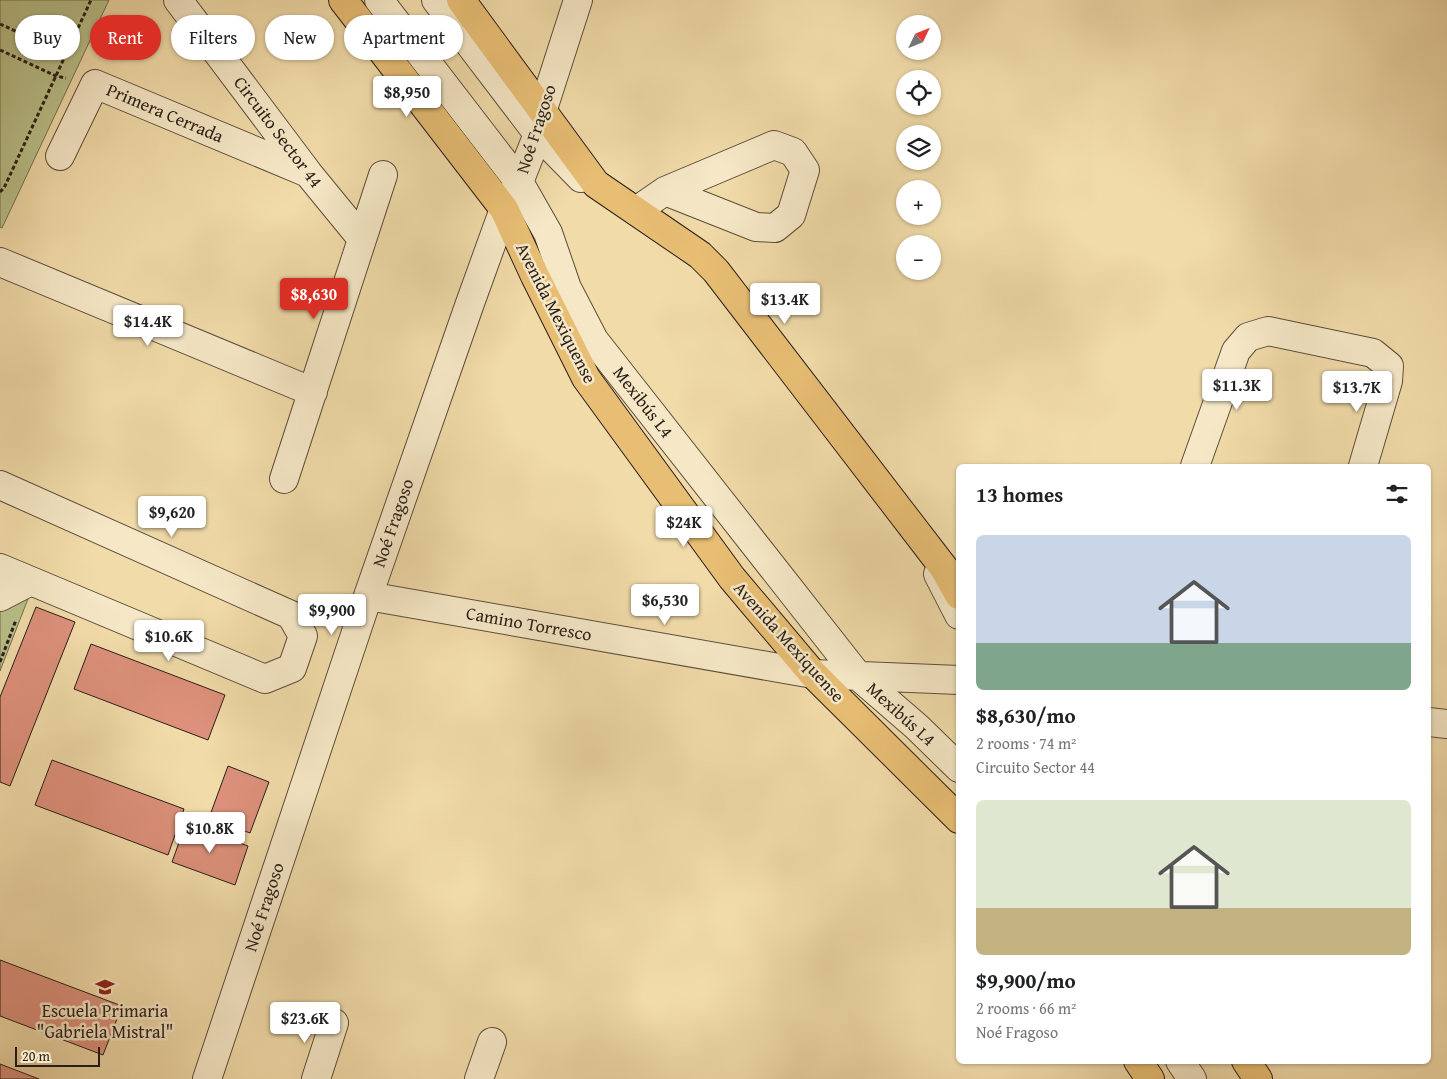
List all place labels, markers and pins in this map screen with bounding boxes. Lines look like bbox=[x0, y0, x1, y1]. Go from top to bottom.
pin: $8,950 bbox=[366, 76, 448, 118]
pin: $8,630 bbox=[273, 278, 355, 320]
pin: $13.4K bbox=[744, 282, 826, 325]
pin: $14.4K bbox=[107, 304, 189, 347]
pin: $11.3K bbox=[1196, 368, 1278, 411]
pin: $13.7K bbox=[1316, 370, 1398, 413]
pin: $9,620 bbox=[131, 496, 213, 538]
pin: $24K bbox=[654, 506, 714, 548]
pin: $6,530 bbox=[624, 584, 706, 626]
pin: $9,900 bbox=[291, 594, 373, 636]
pin: $10.6K bbox=[128, 620, 210, 662]
pin: $10.8K bbox=[169, 812, 251, 854]
school or university icon: Escuela Primaria "Gabriela Mistral" bbox=[94, 976, 116, 998]
place label: Escuela Primaria "Gabriela Mistral" bbox=[37, 997, 173, 1045]
pin: $23.6K bbox=[264, 1002, 346, 1044]

